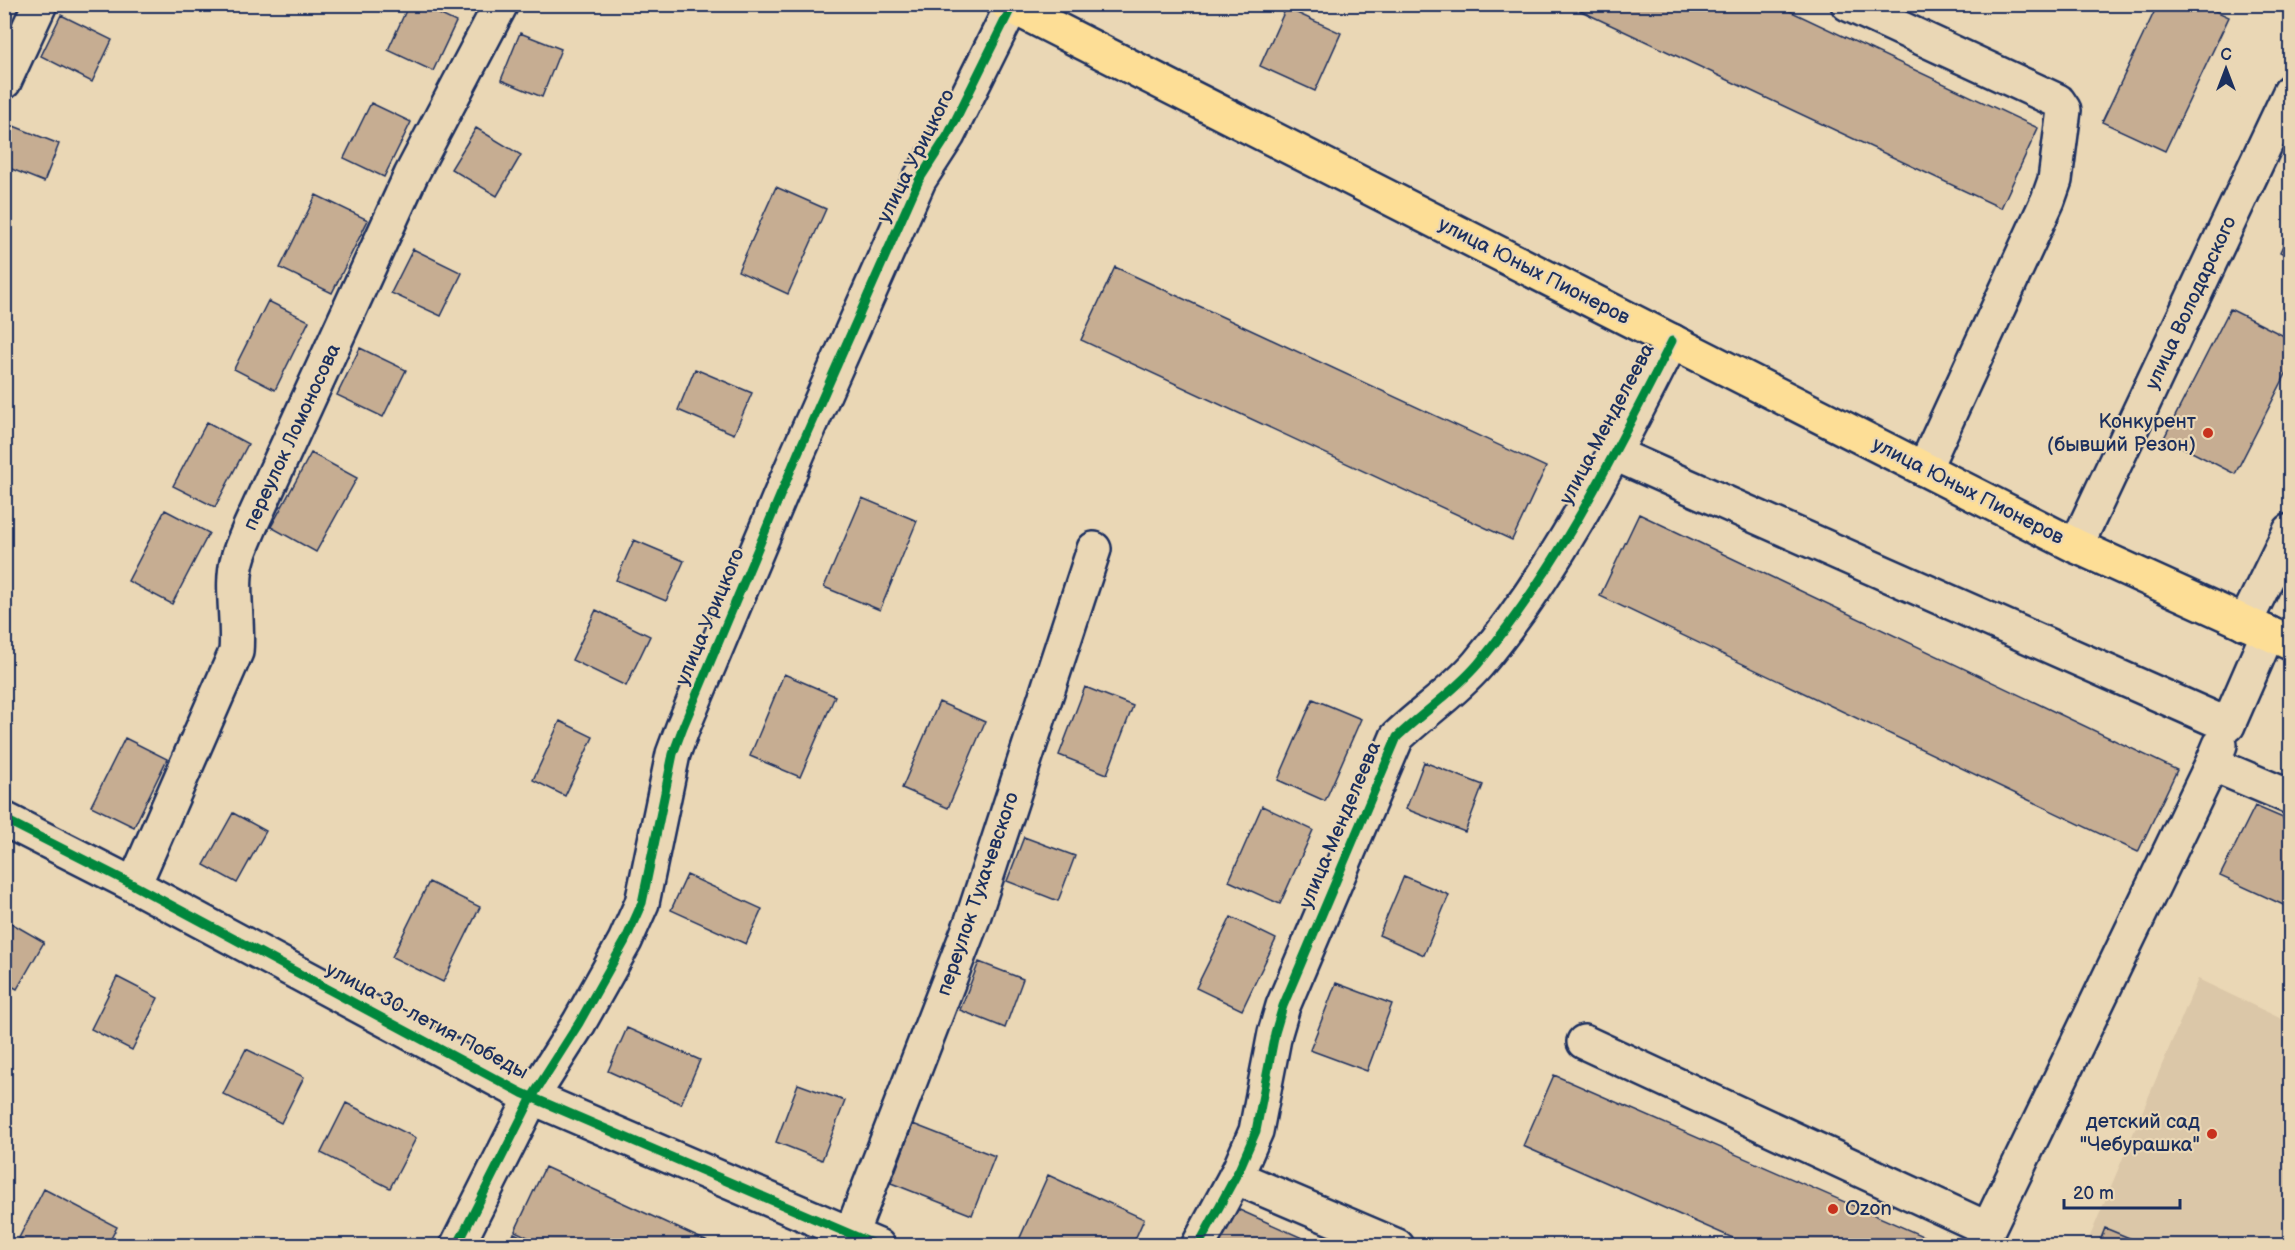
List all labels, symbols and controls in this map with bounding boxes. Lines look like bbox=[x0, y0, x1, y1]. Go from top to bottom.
north arrow bbox=[2196, 39, 2256, 99]
text: С bbox=[2220, 46, 2232, 65]
street label: улица Урицкого bbox=[872, 85, 960, 227]
street label: улица Юных Пионеров bbox=[1434, 212, 1634, 330]
street label: улица Володарского bbox=[2140, 213, 2242, 393]
street label: улица Менделеева bbox=[1554, 339, 1660, 509]
street label: переулок Ломоносова bbox=[238, 340, 346, 534]
place label: Конкурент (бывший Резон) bbox=[2047, 410, 2197, 457]
marker: Конкурент (бывший Резон) bbox=[2201, 426, 2215, 440]
street label: улица Юных Пионеров bbox=[1868, 432, 2068, 550]
street label: улица Урицкого bbox=[670, 545, 750, 689]
street label: улица Менделеева bbox=[1294, 738, 1386, 912]
street label: переулок Тухачевского bbox=[932, 789, 1024, 999]
street label: улица 30-летия Победы bbox=[322, 957, 532, 1085]
place label: детский сад "Чебурашка" bbox=[2080, 1110, 2200, 1157]
marker: детский сад "Чебурашка" bbox=[2205, 1127, 2219, 1141]
scale bar bbox=[2064, 1172, 2180, 1210]
text: 20 m bbox=[2073, 1183, 2114, 1204]
place label: Ozon bbox=[1845, 1197, 1892, 1221]
marker: Ozon bbox=[1826, 1202, 1840, 1216]

